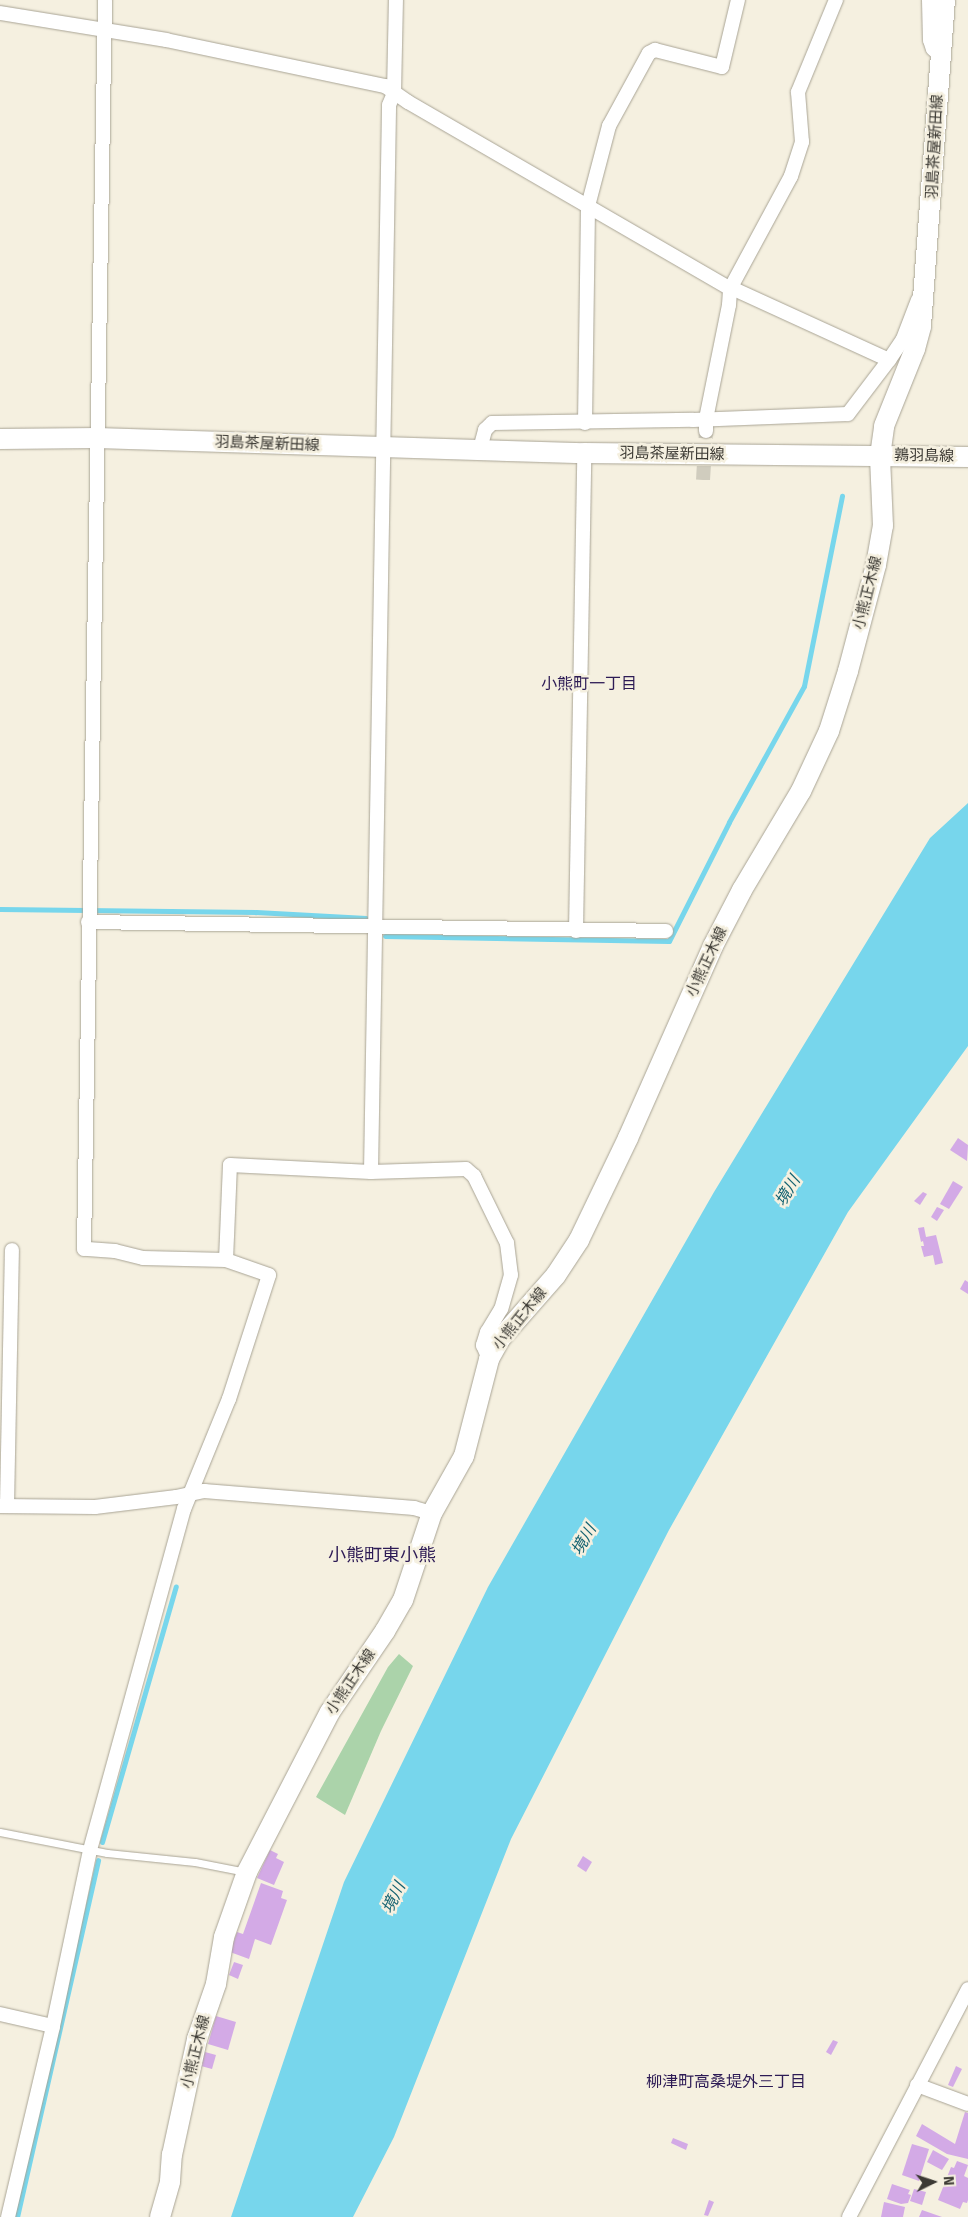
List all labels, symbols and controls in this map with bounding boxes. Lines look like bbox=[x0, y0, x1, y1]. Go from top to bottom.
street label: 羽島茶屋新田線 bbox=[923, 94, 947, 200]
street label: 羽島茶屋新田線 bbox=[214, 433, 320, 455]
street label: 羽島茶屋新田線 bbox=[619, 444, 725, 464]
street label: 鶉羽島線 bbox=[894, 446, 954, 466]
street label: 小熊正木線 bbox=[850, 554, 886, 632]
district label: 小熊町一丁目 bbox=[541, 674, 637, 694]
street label: 小熊正木線 bbox=[683, 924, 731, 1000]
water label: 境川 bbox=[772, 1172, 804, 1210]
street label: 小熊正木線 bbox=[489, 1284, 551, 1354]
water label: 境川 bbox=[568, 1521, 600, 1559]
district label: 小熊町東小熊 bbox=[328, 1544, 436, 1566]
street label: 小熊正木線 bbox=[323, 1646, 379, 1718]
water label: 境川 bbox=[378, 1879, 410, 1917]
street label: 小熊正木線 bbox=[178, 2013, 214, 2091]
district label: 柳津町高桑堤外三丁目 bbox=[646, 2072, 806, 2092]
north arrow bbox=[908, 2157, 958, 2207]
text: N bbox=[940, 2176, 957, 2186]

